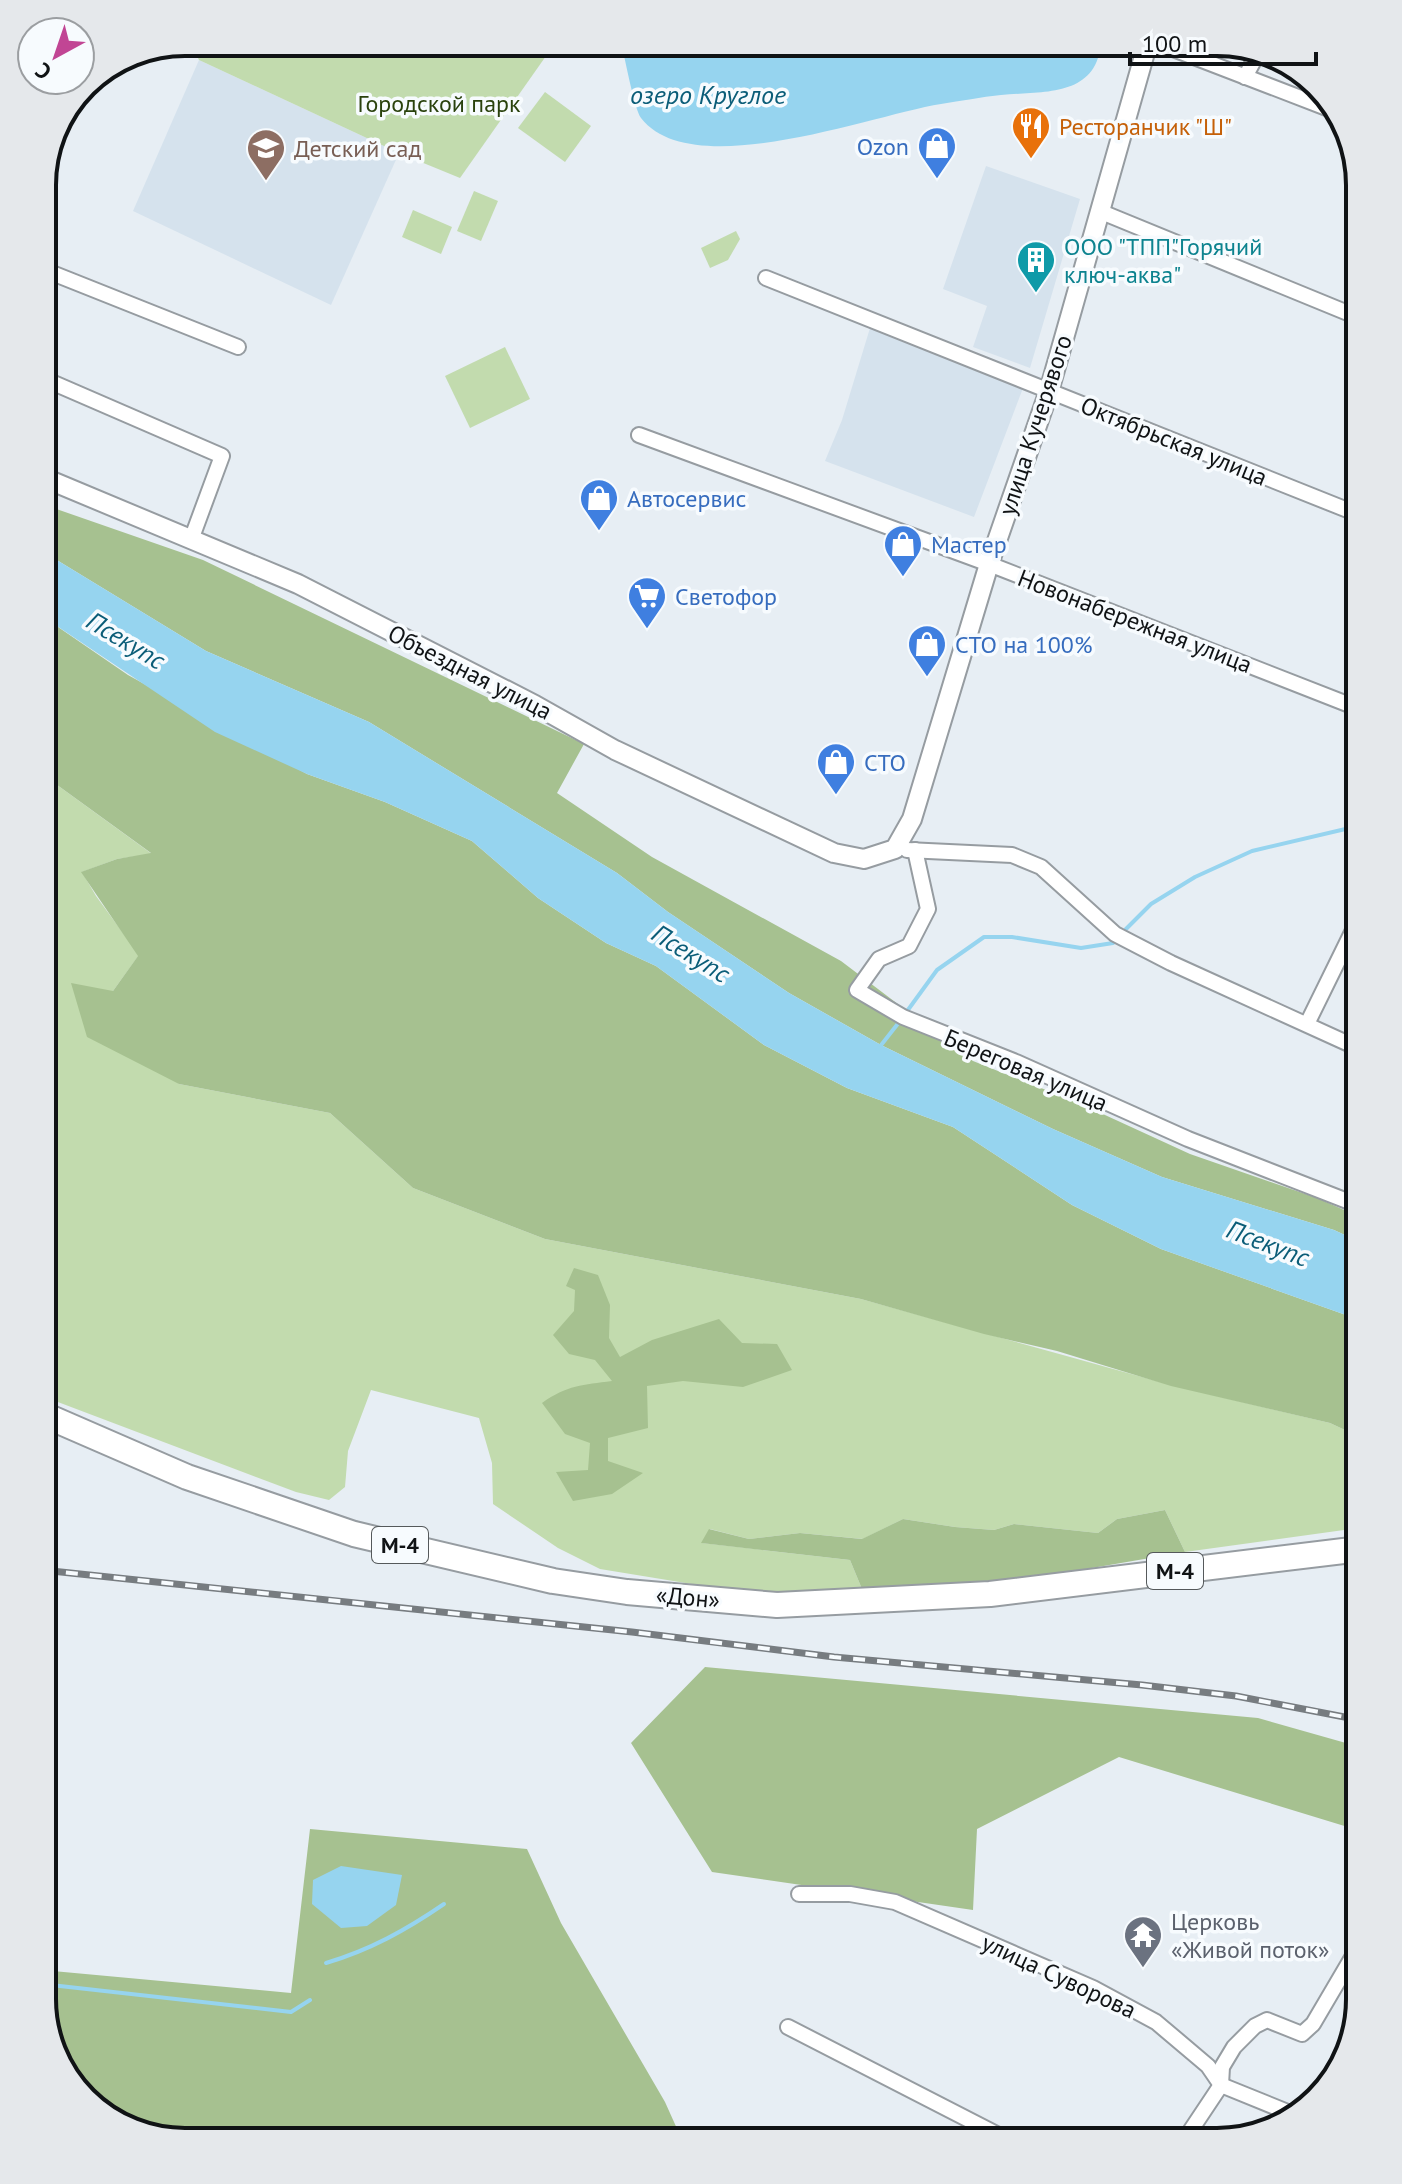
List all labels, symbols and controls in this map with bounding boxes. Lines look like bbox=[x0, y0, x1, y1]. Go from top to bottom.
north arrow bbox=[16, 16, 96, 96]
scale bar bbox=[1130, 16, 1316, 66]
text: 100 m bbox=[1142, 28, 1207, 59]
text: С bbox=[29, 57, 57, 86]
water label: озеро Круглое bbox=[630, 78, 786, 111]
park label: Городской парк bbox=[357, 88, 521, 119]
restaurant icon: Ресторанчик "Ш" bbox=[1010, 105, 1052, 160]
place label: Ресторанчик "Ш" bbox=[1059, 111, 1232, 142]
shop icon: Ozon bbox=[916, 125, 958, 180]
school or university icon: Детский сад bbox=[245, 127, 287, 182]
place label: Ozon bbox=[857, 131, 909, 162]
place label: Детский сад bbox=[294, 133, 422, 164]
place label: ООО "ТПП"Горячий ключ-аква" bbox=[1064, 231, 1262, 290]
building icon: ООО "ТПП"Горячий ключ-аква" bbox=[1015, 239, 1057, 294]
street label: улица Кучерявого bbox=[991, 331, 1079, 519]
street label: Октябрьская улица bbox=[1076, 389, 1272, 493]
shop icon: Автосервис bbox=[578, 477, 620, 532]
place label: Автосервис bbox=[627, 483, 747, 514]
shop icon: Мастер bbox=[882, 523, 924, 578]
place label: Мастер bbox=[931, 529, 1007, 560]
street label: Новонабережная улица bbox=[1014, 562, 1256, 680]
supermarket icon: Светофор bbox=[626, 575, 668, 630]
place label: Светофор bbox=[675, 581, 777, 612]
water label: Псекупс bbox=[81, 604, 172, 677]
street label: Объездная улица bbox=[383, 617, 557, 727]
shop icon: СТО на 100% bbox=[906, 623, 948, 678]
place label: СТО на 100% bbox=[955, 629, 1092, 660]
shop icon: СТО bbox=[815, 741, 857, 796]
place label: СТО bbox=[864, 747, 906, 778]
water label: Псекупс bbox=[646, 916, 737, 990]
street label: Береговая улица bbox=[940, 1022, 1112, 1118]
water label: Псекупс bbox=[1222, 1212, 1315, 1274]
road number: М-4 bbox=[372, 1527, 428, 1563]
road number: М-4 bbox=[1147, 1553, 1203, 1589]
street label: «Дон» bbox=[655, 1579, 721, 1615]
place label: Церковь «Живой поток» bbox=[1171, 1906, 1330, 1965]
temple icon: Церковь «Живой поток» bbox=[1122, 1914, 1164, 1969]
street label: улица Суворова bbox=[977, 1927, 1141, 2025]

